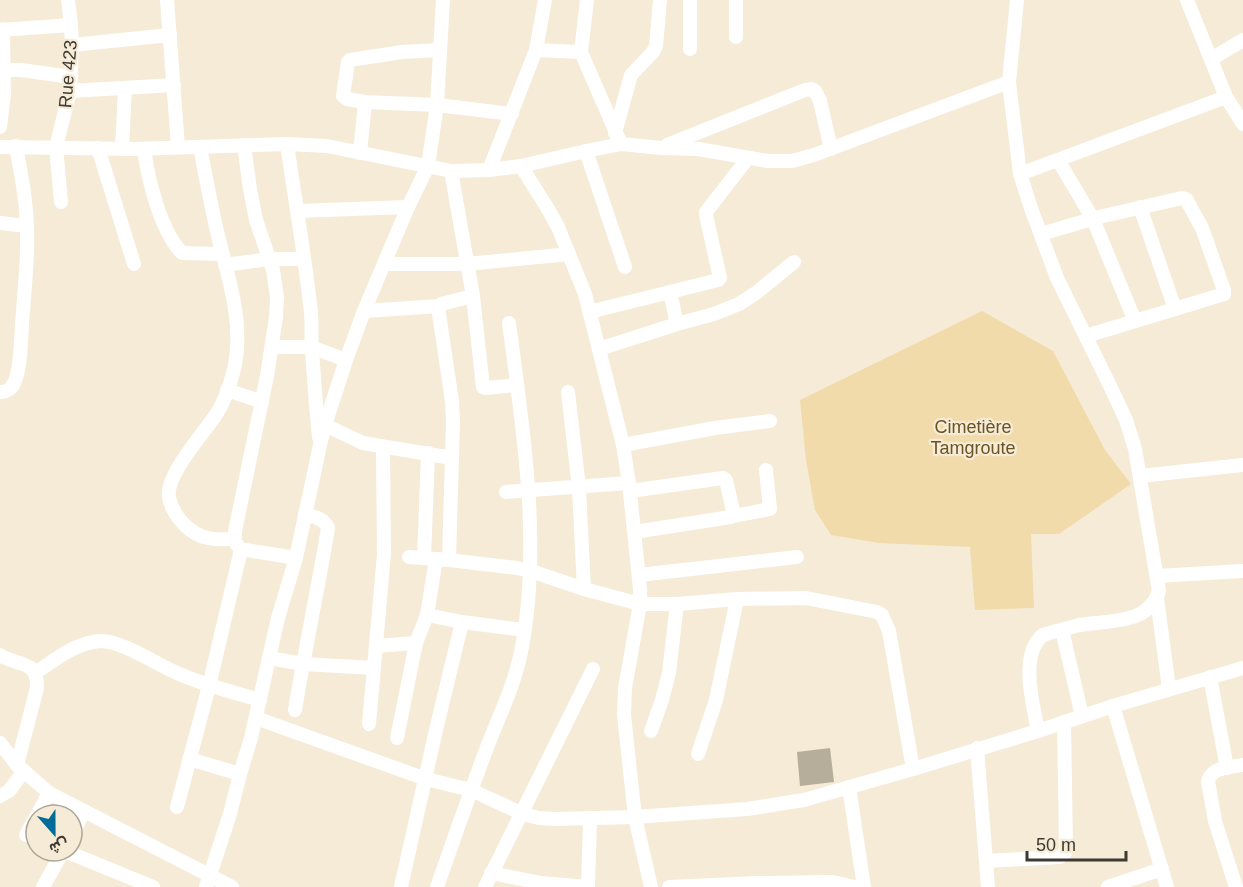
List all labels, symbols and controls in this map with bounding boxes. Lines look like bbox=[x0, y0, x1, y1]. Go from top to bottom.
street label: Rue 423 bbox=[55, 39, 81, 109]
park label: Cimetière Tamgroute bbox=[930, 417, 1016, 458]
north arrow bbox=[24, 803, 84, 863]
scale bar bbox=[1027, 824, 1126, 862]
text: ش bbox=[47, 834, 71, 858]
text: 50 m bbox=[1036, 835, 1076, 855]

